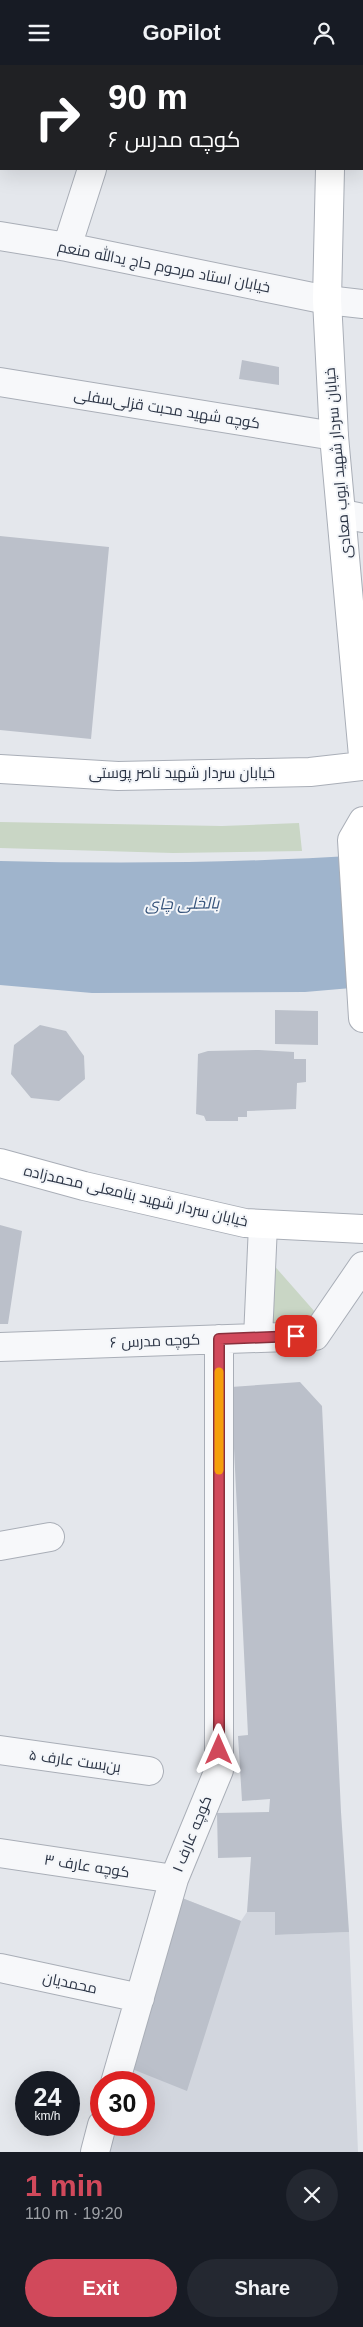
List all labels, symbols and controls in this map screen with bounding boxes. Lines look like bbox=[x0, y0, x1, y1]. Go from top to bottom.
icon: menu bbox=[25, 19, 53, 47]
icon: person bbox=[310, 19, 338, 47]
text: GoPilot bbox=[142, 20, 221, 45]
text: 90 m bbox=[108, 77, 188, 116]
icon: right bbox=[25, 85, 90, 150]
text: کوچه مدرس ۶ bbox=[108, 127, 240, 152]
street label: خیابان استاد مرحوم حاج یدالله منعم bbox=[56, 237, 272, 298]
street label: خیابان سردار شهید ایوب معادی bbox=[321, 367, 356, 559]
street label: کوچه شهید محبت قزلی‌سفلی bbox=[72, 385, 261, 434]
street label: خیابان سردار شهید ناصر پوستی bbox=[89, 764, 275, 783]
water label: بالخلی چای bbox=[145, 894, 220, 915]
street label: خیابان سردار شهید بنامعلی محمدزاده bbox=[22, 1161, 250, 1232]
pin bbox=[275, 1315, 317, 1357]
icon: arrive bbox=[282, 1322, 310, 1350]
street label: کوچه مدرس ۶ bbox=[110, 1330, 200, 1353]
position arrow bbox=[192, 1723, 244, 1775]
street label: بن‌بست عارف ۵ bbox=[28, 1746, 122, 1777]
street label: کوچه عارف ۱ bbox=[169, 1793, 216, 1875]
street label: کوچه عارف ۳ bbox=[43, 1850, 131, 1883]
street label: محمدیان bbox=[41, 1968, 99, 1999]
speed limit sign: 30 bbox=[90, 2071, 155, 2136]
text: 24 bbox=[34, 2083, 61, 2111]
text: km/h bbox=[34, 2109, 61, 2123]
text: 1 min bbox=[25, 2169, 103, 2202]
button: close bbox=[286, 2169, 338, 2221]
text: 110 m · 19:20 bbox=[25, 2205, 123, 2222]
button: Exit bbox=[25, 2259, 177, 2317]
button: Share bbox=[187, 2259, 338, 2317]

